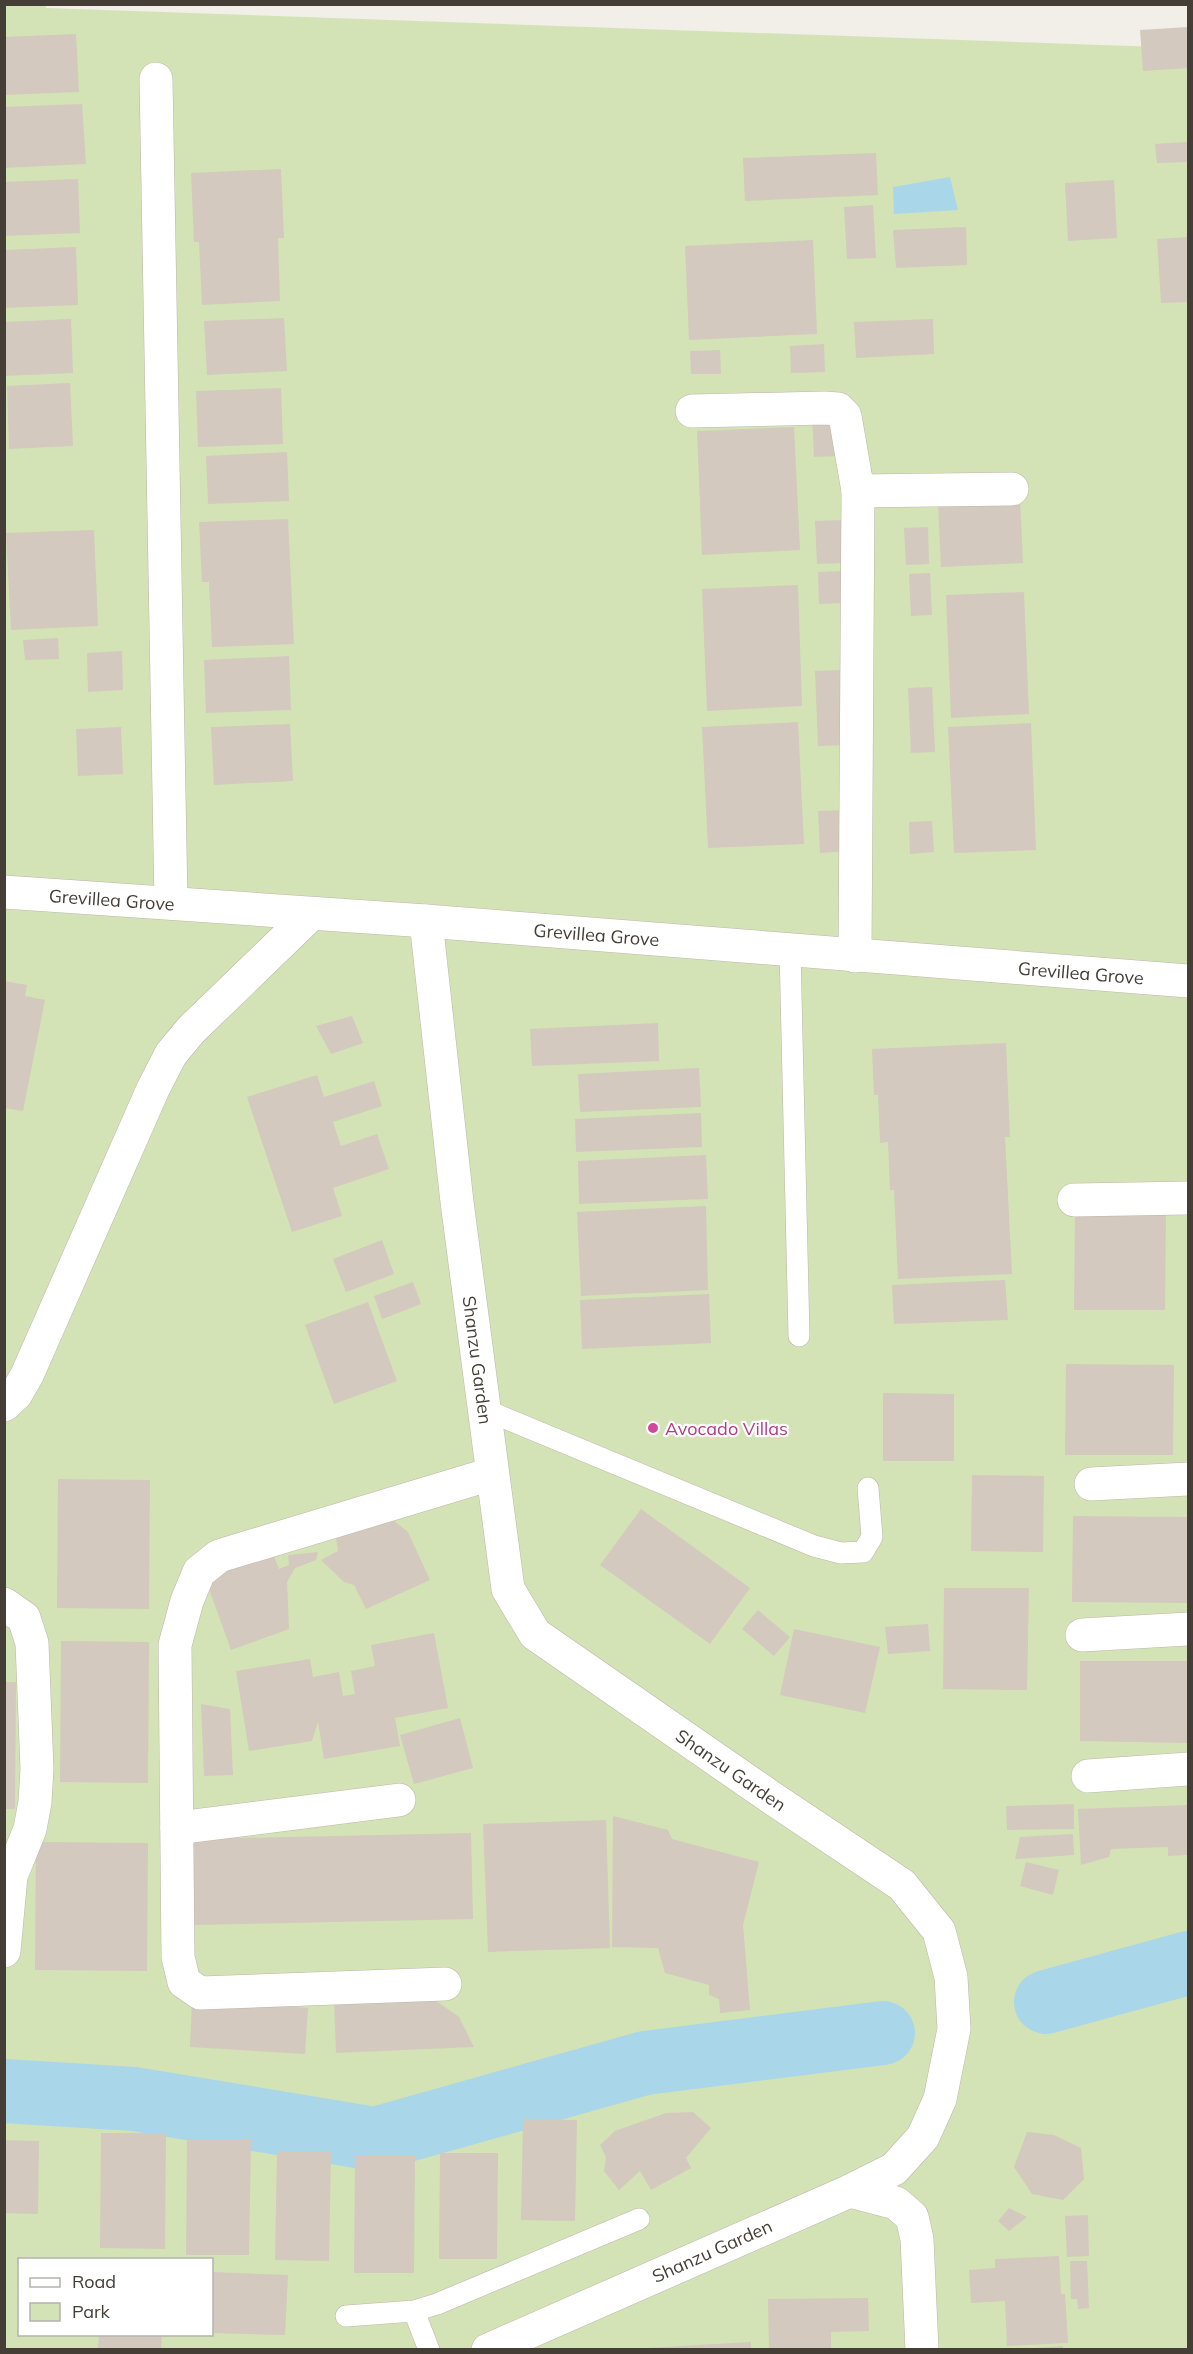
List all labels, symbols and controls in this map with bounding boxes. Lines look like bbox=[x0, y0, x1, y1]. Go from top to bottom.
street label: Grevillea Grove bbox=[48, 884, 175, 915]
street label: Grevillea Grove bbox=[533, 918, 660, 951]
street label: Grevillea Grove bbox=[1017, 956, 1145, 989]
street label: Shanzu Garden bbox=[458, 1294, 498, 1425]
place label: Avocado Villas bbox=[665, 1417, 788, 1440]
marker: Avocado Villas bbox=[646, 1421, 660, 1435]
street label: Shanzu Garden bbox=[671, 1724, 791, 1816]
street label: Shanzu Garden bbox=[648, 2214, 776, 2288]
legend bbox=[18, 2258, 213, 2336]
text: Road bbox=[72, 2270, 116, 2293]
text: Park bbox=[72, 2300, 111, 2323]

